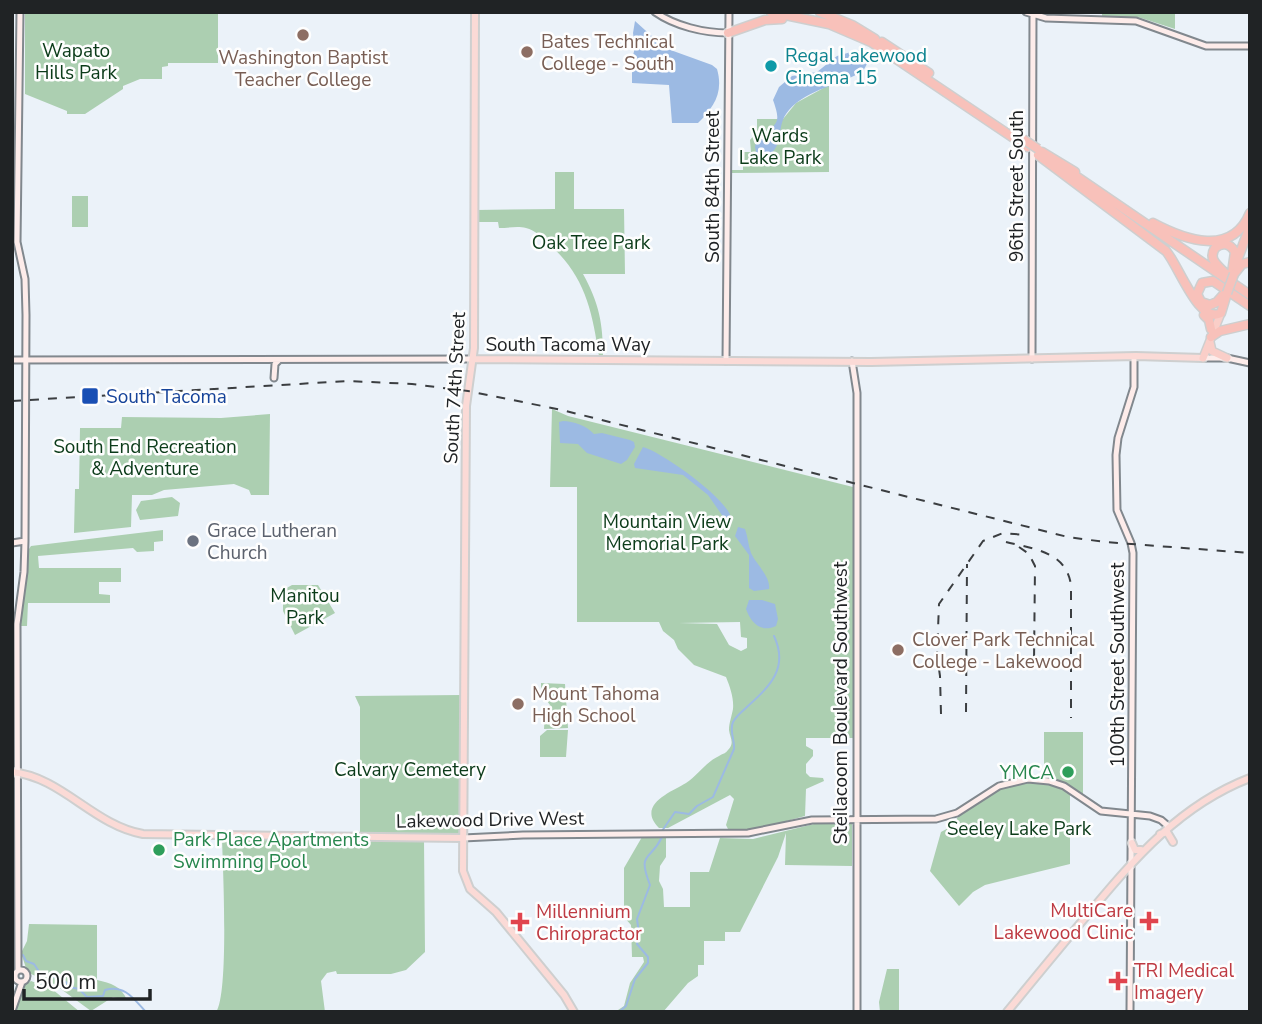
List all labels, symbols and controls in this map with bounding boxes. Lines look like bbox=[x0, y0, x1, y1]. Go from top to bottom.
marker: Washington Baptist Teacher College bbox=[295, 27, 311, 43]
place label: Bates Technical College - South bbox=[541, 29, 674, 77]
park label: Wapato Hills Park bbox=[35, 38, 117, 86]
place label: Regal Lakewood Cinema 15 bbox=[785, 43, 927, 91]
marker: Bates Technical College - South bbox=[519, 44, 535, 60]
place label: Washington Baptist Teacher College bbox=[218, 45, 388, 93]
marker: Regal Lakewood Cinema 15 bbox=[763, 58, 779, 74]
street label: 96th Street South bbox=[1004, 110, 1030, 262]
street label: South 84th Street bbox=[700, 111, 726, 263]
park label: Wards Lake Park bbox=[739, 123, 822, 171]
park label: Oak Tree Park bbox=[532, 230, 651, 256]
street label: South 74th Street bbox=[438, 311, 472, 465]
street label: South Tacoma Way bbox=[485, 332, 651, 358]
place label: South Tacoma bbox=[106, 384, 227, 410]
marker: South Tacoma bbox=[80, 386, 100, 406]
park label: South End Recreation & Adventure bbox=[53, 434, 237, 482]
park label: Mountain View Memorial Park bbox=[603, 509, 731, 557]
place label: Grace Lutheran Church bbox=[207, 518, 337, 566]
marker: Grace Lutheran Church bbox=[185, 533, 201, 549]
street label: Steilacoom Boulevard Southwest bbox=[828, 561, 854, 845]
street label: 100th Street Southwest bbox=[1105, 562, 1131, 768]
park label: Manitou Park bbox=[270, 583, 340, 631]
place label: Clover Park Technical College - Lakewood bbox=[912, 627, 1095, 675]
marker: Clover Park Technical College - Lakewood bbox=[890, 642, 906, 658]
place label: Mount Tahoma High School bbox=[532, 681, 660, 729]
marker: Mount Tahoma High School bbox=[510, 696, 526, 712]
park label: Calvary Cemetery bbox=[334, 757, 486, 783]
place label: YMCA bbox=[999, 760, 1054, 786]
marker: YMCA bbox=[1060, 764, 1076, 780]
street label: Lakewood Drive West bbox=[396, 805, 585, 835]
park label: Seeley Lake Park bbox=[947, 816, 1092, 842]
place label: Park Place Apartments Swimming Pool bbox=[173, 827, 369, 875]
marker: Park Place Apartments Swimming Pool bbox=[151, 842, 167, 858]
place label: MultiCare Lakewood Clinic bbox=[994, 898, 1133, 946]
place label: Millennium Chiropractor bbox=[536, 899, 642, 947]
marker: MultiCare Lakewood Clinic bbox=[1139, 911, 1159, 931]
marker: Millennium Chiropractor bbox=[510, 912, 530, 932]
scale bar bbox=[24, 958, 150, 1002]
place label: TRI Medical Imagery bbox=[1134, 958, 1235, 1006]
text: 500 m bbox=[35, 968, 96, 996]
marker: TRI Medical Imagery bbox=[1108, 971, 1128, 991]

